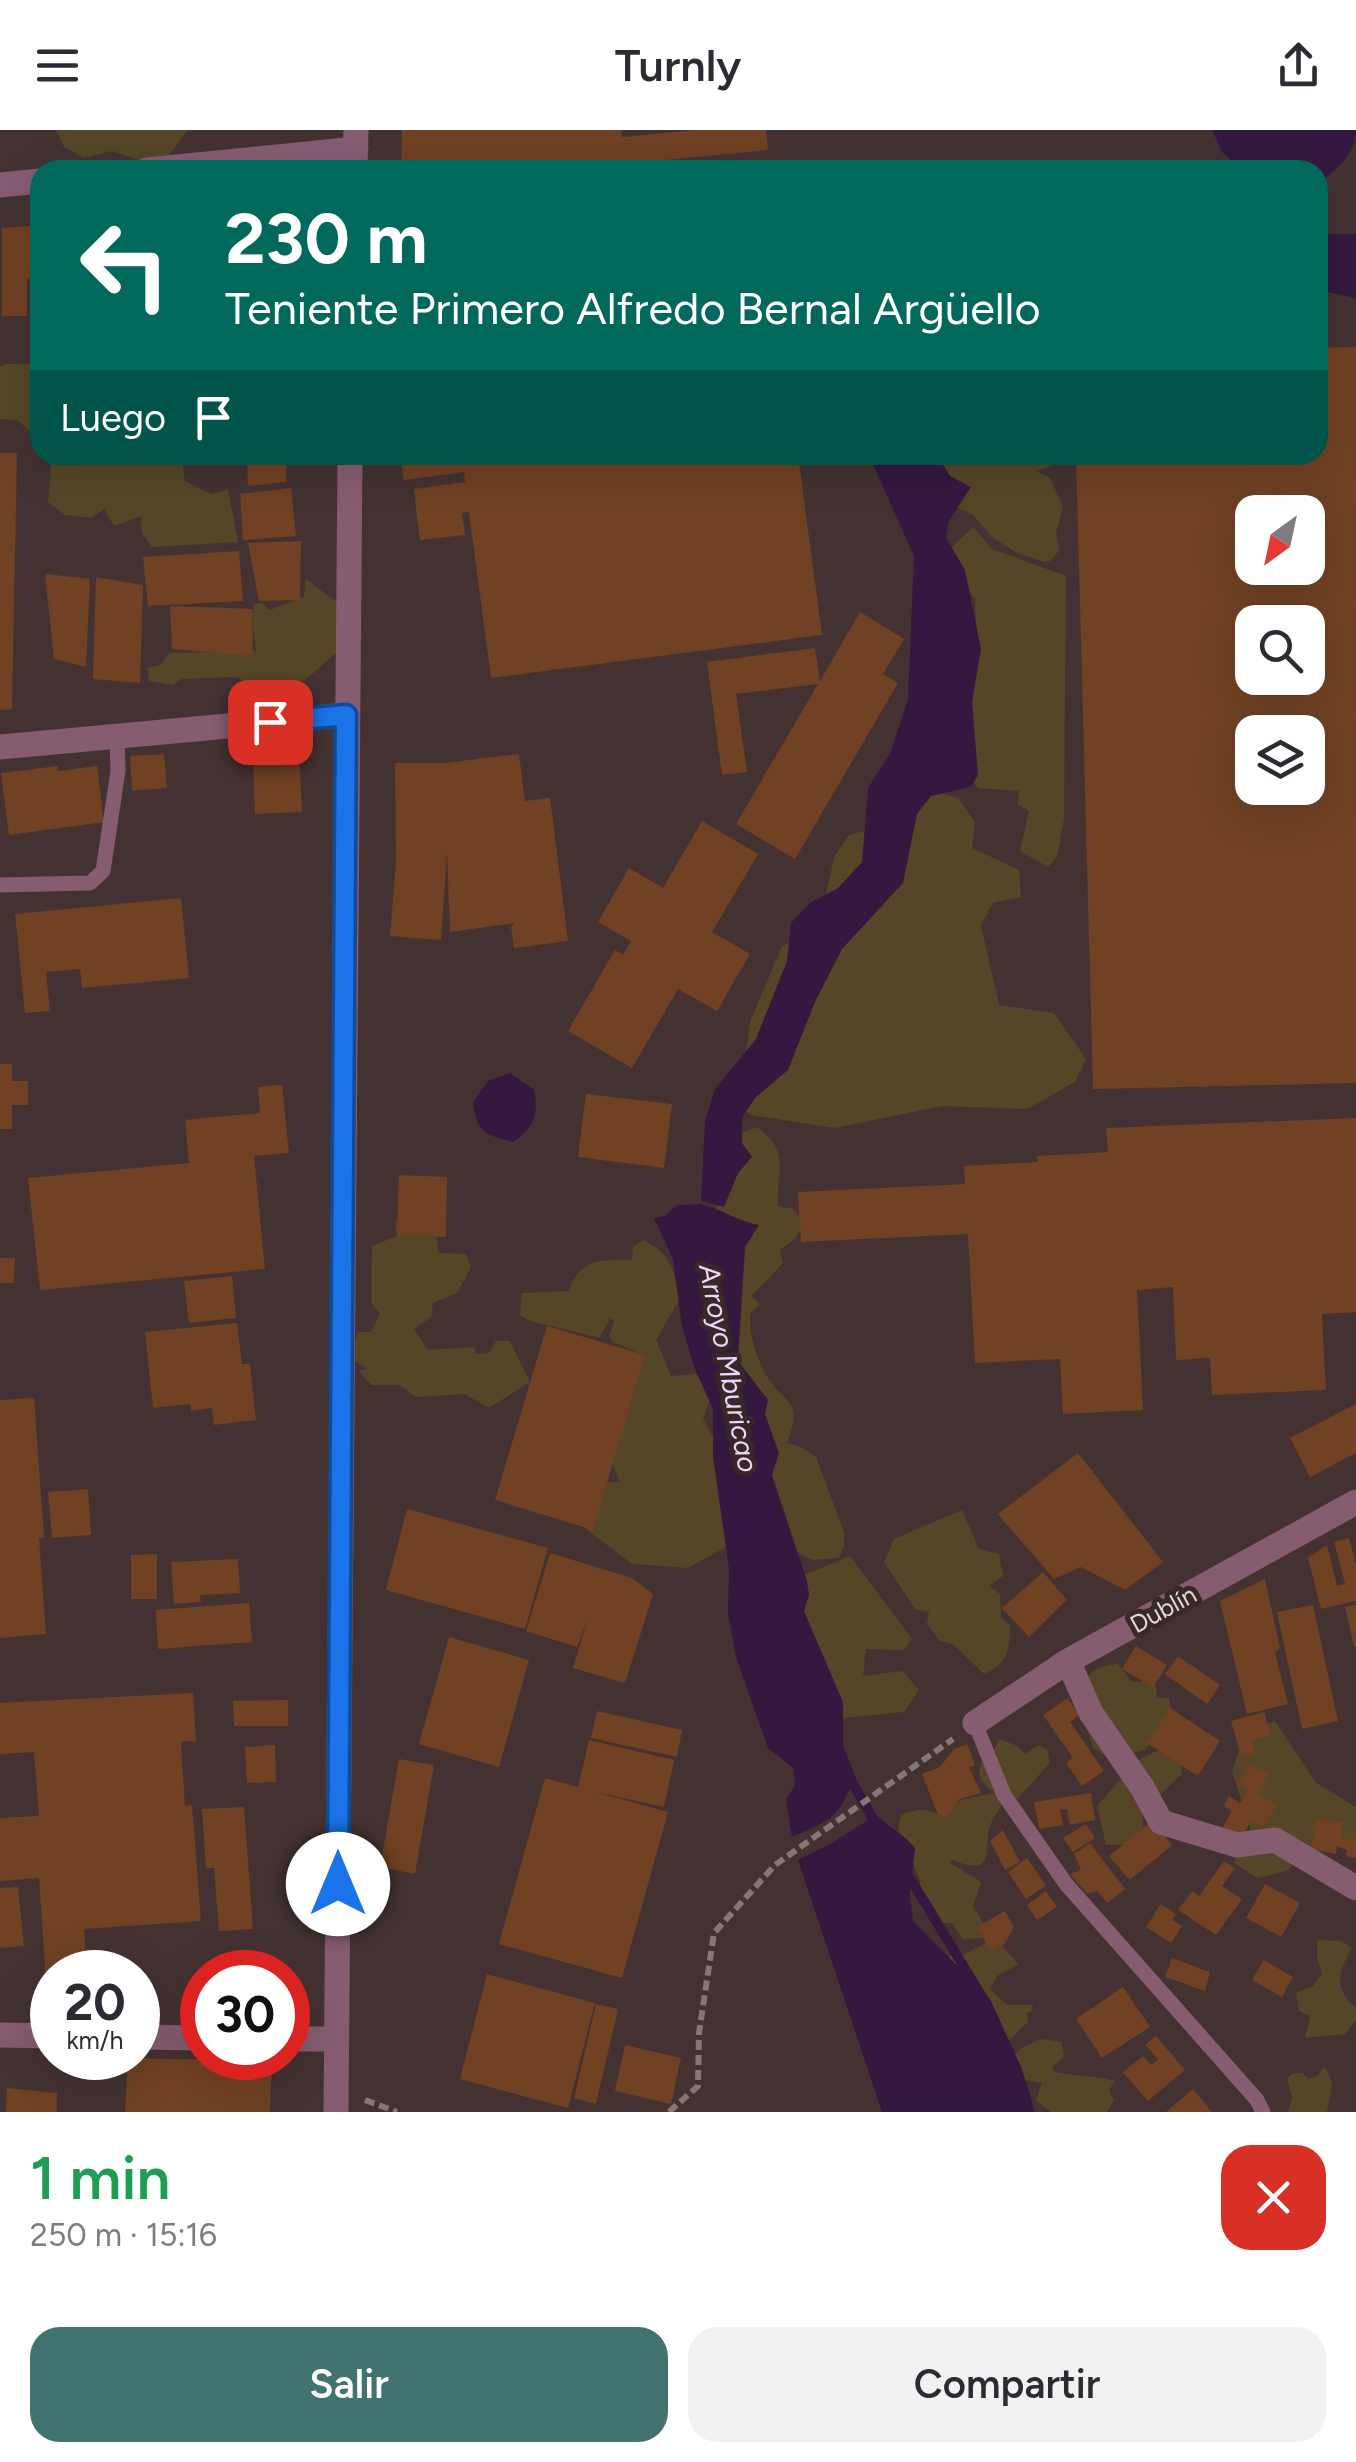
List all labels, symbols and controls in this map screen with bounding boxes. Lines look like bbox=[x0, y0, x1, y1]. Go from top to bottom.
icon: menu bbox=[30, 38, 85, 93]
text: Turnly bbox=[615, 38, 741, 92]
icon: share bbox=[1271, 38, 1326, 93]
text: 230 m bbox=[225, 196, 428, 281]
icon: left bbox=[60, 200, 190, 330]
text: Teniente Primero Alfredo Bernal Argüello bbox=[225, 281, 1041, 335]
icon: arrive bbox=[186, 390, 241, 445]
text: Luego bbox=[60, 395, 166, 441]
north arrow bbox=[1235, 495, 1325, 585]
map controls bbox=[1235, 495, 1325, 805]
button: search bbox=[1235, 605, 1325, 695]
pin bbox=[228, 680, 313, 765]
icon: arrive bbox=[243, 695, 298, 750]
button: layers bbox=[1235, 715, 1325, 805]
water label: Arroyo Mburicao bbox=[692, 1260, 766, 1475]
street label: Dublín bbox=[1125, 1579, 1201, 1639]
position arrow bbox=[286, 1832, 390, 1936]
speed limit sign: 30 bbox=[180, 1950, 310, 2080]
text: 20 bbox=[64, 1972, 126, 2033]
text: km/h bbox=[66, 2025, 124, 2055]
text: 1 min bbox=[30, 2142, 170, 2214]
button: close bbox=[1221, 2145, 1326, 2250]
text: 250 m · 15:16 bbox=[30, 2216, 217, 2254]
button: Salir bbox=[30, 2327, 668, 2442]
button: Compartir bbox=[688, 2327, 1326, 2442]

